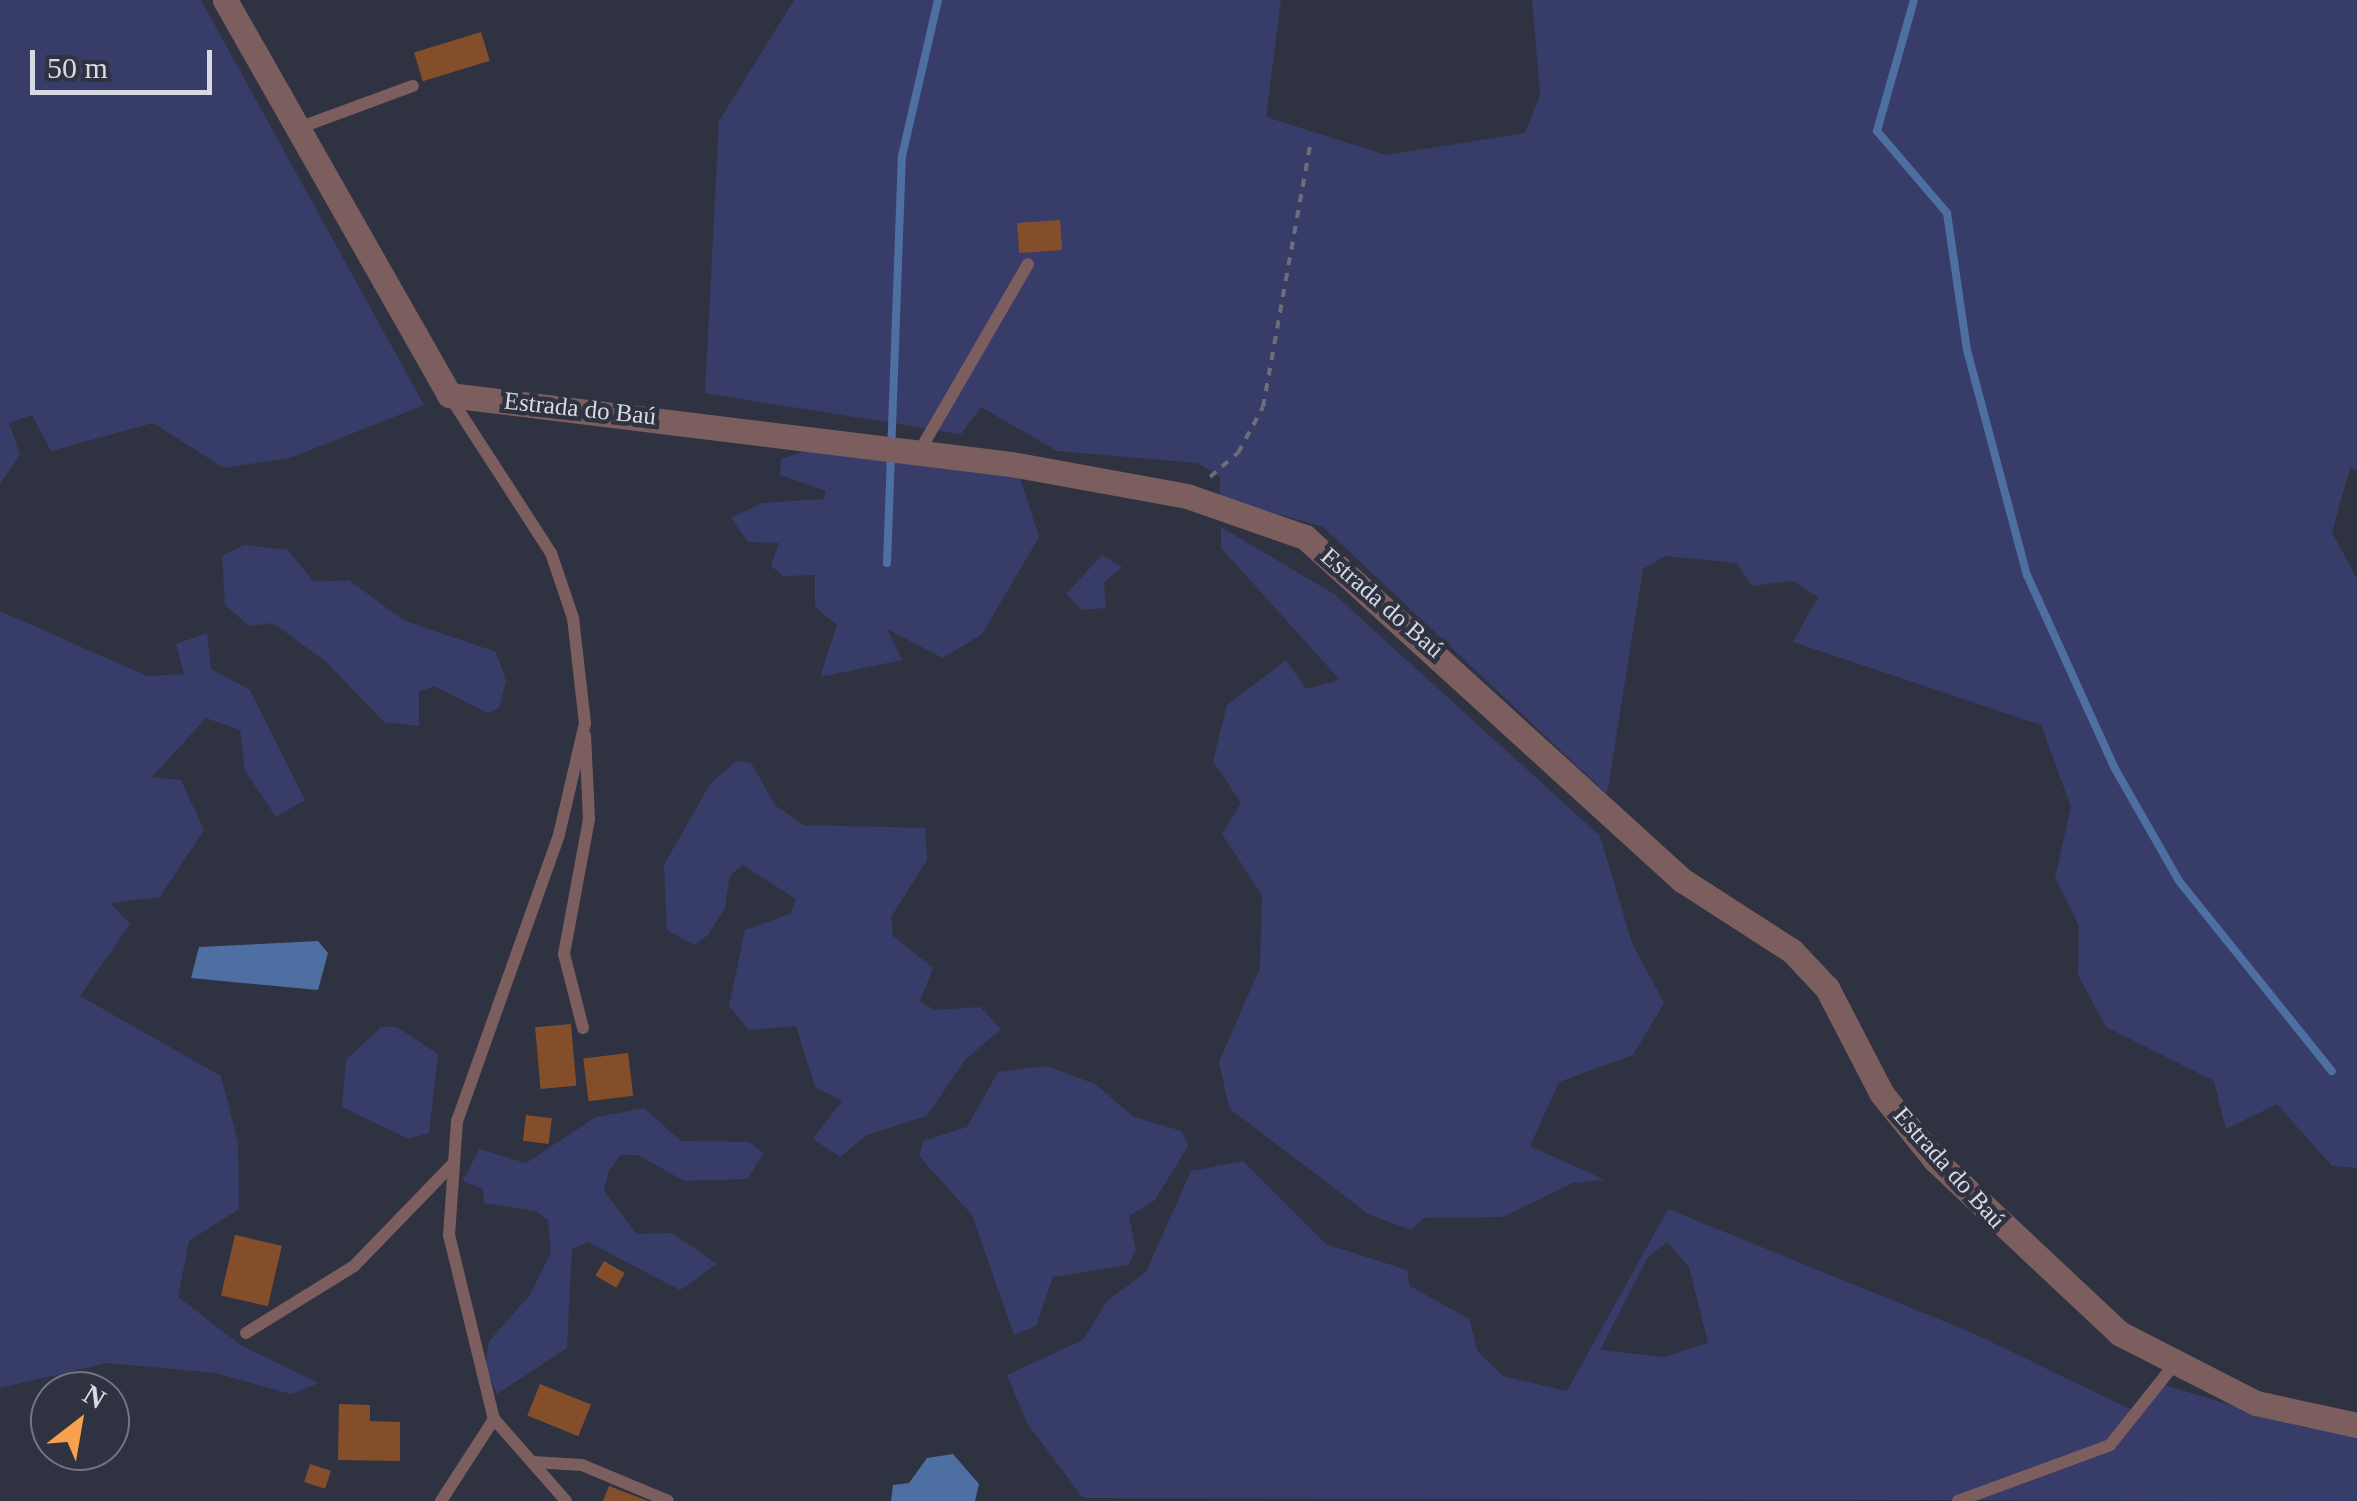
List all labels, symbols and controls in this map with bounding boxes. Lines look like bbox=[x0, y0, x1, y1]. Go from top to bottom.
scale bar bbox=[35, 30, 218, 92]
text: 50 m bbox=[47, 51, 108, 84]
street label: Estrada do Baú bbox=[502, 386, 658, 432]
street label: Estrada do Baú bbox=[1315, 542, 1449, 664]
street label: Estrada do Baú bbox=[1887, 1101, 2011, 1235]
north arrow bbox=[30, 1371, 130, 1471]
text: N bbox=[78, 1378, 111, 1415]

